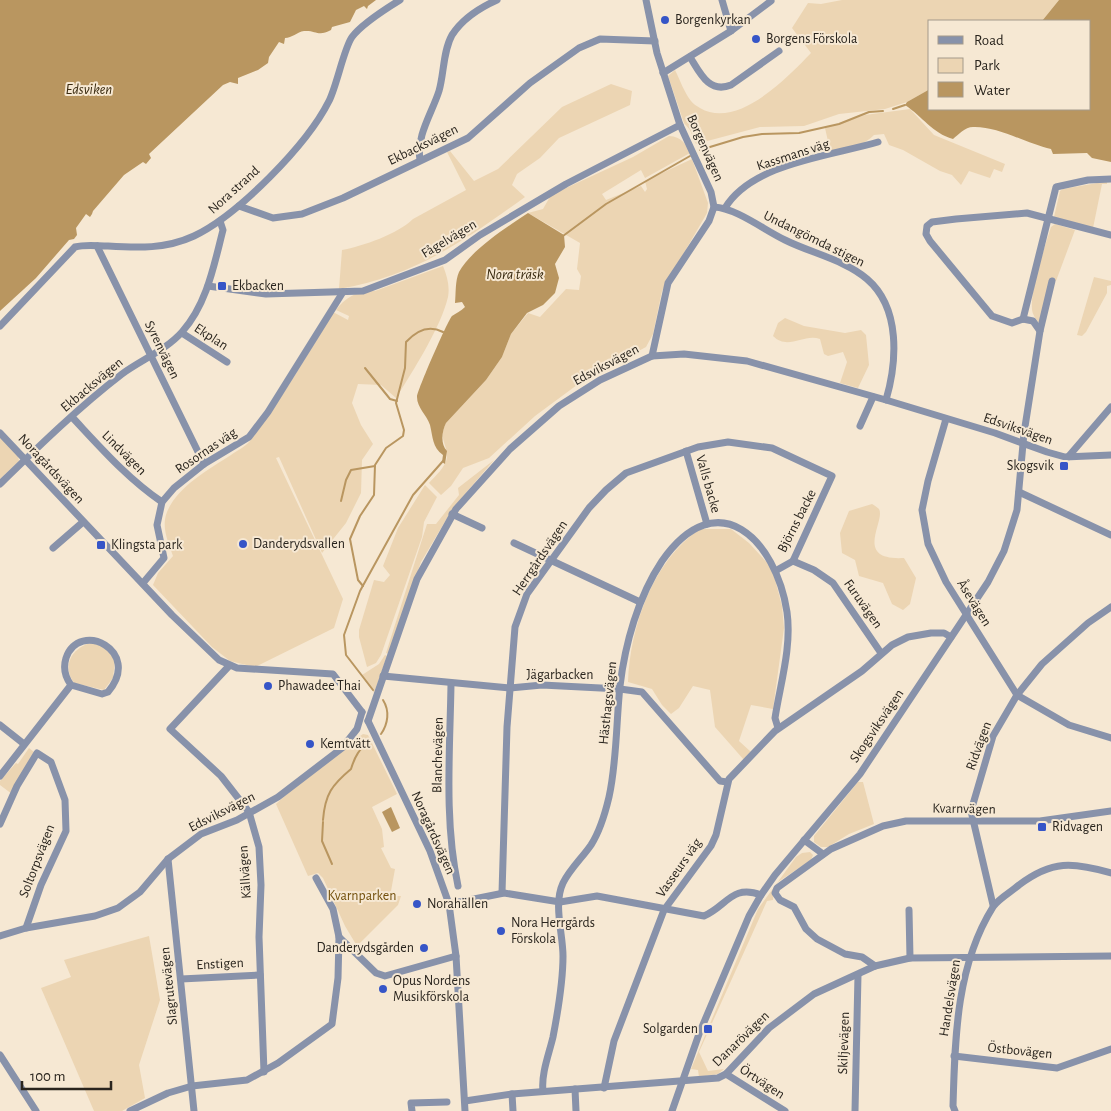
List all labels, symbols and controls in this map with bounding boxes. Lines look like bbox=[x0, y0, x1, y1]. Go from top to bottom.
place label: Borgenkyrkan bbox=[675, 13, 751, 27]
marker: Borgenkyrkan bbox=[659, 14, 671, 26]
legend bbox=[928, 20, 1091, 110]
place label: Borgens Förskola bbox=[766, 32, 858, 46]
marker: Borgens Förskola bbox=[750, 33, 762, 45]
text: Road bbox=[974, 33, 1004, 48]
text: Park bbox=[974, 58, 1000, 73]
water label: Edsviken bbox=[66, 82, 112, 97]
text: Water bbox=[974, 83, 1010, 98]
street label: Borgenvägen bbox=[684, 112, 726, 184]
street label: Ekbacksvägen bbox=[386, 122, 460, 168]
street label: Kassmans väg bbox=[755, 137, 831, 173]
street label: Nora strand bbox=[206, 163, 262, 217]
street label: Undangömda stigen bbox=[761, 208, 867, 270]
street label: Fågelvägen bbox=[419, 217, 479, 261]
water label: Nora träsk bbox=[486, 267, 544, 282]
place label: Ekbacken bbox=[232, 279, 284, 293]
marker: Ekbacken bbox=[216, 280, 228, 292]
street label: Syrenvägen bbox=[142, 319, 182, 381]
street label: Ekplan bbox=[192, 321, 230, 353]
street label: Edsviksvägen bbox=[571, 342, 641, 388]
street label: Ekbacksvägen bbox=[58, 355, 126, 415]
street label: Edsviksvägen bbox=[982, 411, 1054, 447]
street label: Rosornas väg bbox=[173, 425, 239, 477]
street label: Lindvägen bbox=[99, 428, 149, 478]
street label: Noragårdsvägen bbox=[15, 432, 87, 506]
street label: Valls backe bbox=[693, 453, 723, 515]
place label: Skogsvik bbox=[1007, 459, 1055, 473]
marker: Skogsvik bbox=[1058, 460, 1070, 472]
street label: Björns backe bbox=[775, 487, 819, 555]
street label: Herrgårdsvägen bbox=[510, 518, 570, 598]
place label: Danderydsvallen bbox=[253, 537, 345, 551]
place label: Klingsta park bbox=[111, 538, 183, 552]
marker: Danderydsvallen bbox=[237, 538, 249, 550]
marker: Klingsta park bbox=[95, 539, 107, 551]
street label: Åsevägen bbox=[954, 576, 996, 629]
street label: Furuvägen bbox=[841, 577, 885, 631]
street label: Hästhagsvägen bbox=[597, 661, 619, 745]
street label: Jägarbacken bbox=[527, 668, 593, 682]
place label: Phawadee Thai bbox=[278, 679, 361, 693]
marker: Phawadee Thai bbox=[262, 680, 274, 692]
street label: Skogsviksvägen bbox=[847, 687, 907, 765]
street label: Blanchevägen bbox=[430, 717, 446, 793]
street label: Ridvägen bbox=[964, 720, 994, 772]
place label: Kemtvätt bbox=[320, 737, 371, 751]
marker: Kemtvätt bbox=[304, 738, 316, 750]
street label: Edsviksvägen bbox=[187, 789, 257, 835]
street label: Noragårdsvägen bbox=[408, 789, 458, 877]
street label: Kvarnvägen bbox=[932, 801, 996, 817]
place label: Ridvagen bbox=[1052, 820, 1103, 834]
marker: Ridvagen bbox=[1036, 821, 1048, 833]
street label: Soltorpsvägen bbox=[17, 822, 57, 900]
street label: Vasseurs väg bbox=[654, 836, 704, 900]
street label: Källvägen bbox=[236, 845, 254, 899]
park label: Kvarnparken bbox=[328, 889, 396, 903]
place label: Norahällen bbox=[427, 897, 488, 911]
marker: Norahällen bbox=[411, 898, 423, 910]
place label: Nora Herrgårds Förskola bbox=[511, 916, 595, 946]
marker: Nora Herrgårds Förskola bbox=[495, 925, 507, 937]
place label: Danderydsgården bbox=[316, 941, 414, 955]
marker: Danderydsgården bbox=[418, 942, 430, 954]
street label: Slagrutevägen bbox=[158, 946, 180, 1026]
street label: Enstigen bbox=[196, 956, 244, 972]
street label: Handelsvägen bbox=[937, 958, 963, 1038]
place label: Opus Nordens Musikförskola bbox=[393, 974, 470, 1004]
marker: Opus Nordens Musikförskola bbox=[377, 983, 389, 995]
street label: Danarövägen bbox=[710, 1009, 772, 1069]
street label: Skiljevägen bbox=[836, 1012, 852, 1074]
place label: Solgarden bbox=[643, 1022, 698, 1036]
marker: Solgarden bbox=[702, 1023, 714, 1035]
street label: Östbovägen bbox=[987, 1038, 1053, 1061]
scale bar bbox=[22, 1058, 111, 1090]
street label: Örtvägen bbox=[737, 1060, 789, 1102]
text: 100 m bbox=[30, 1069, 65, 1084]

